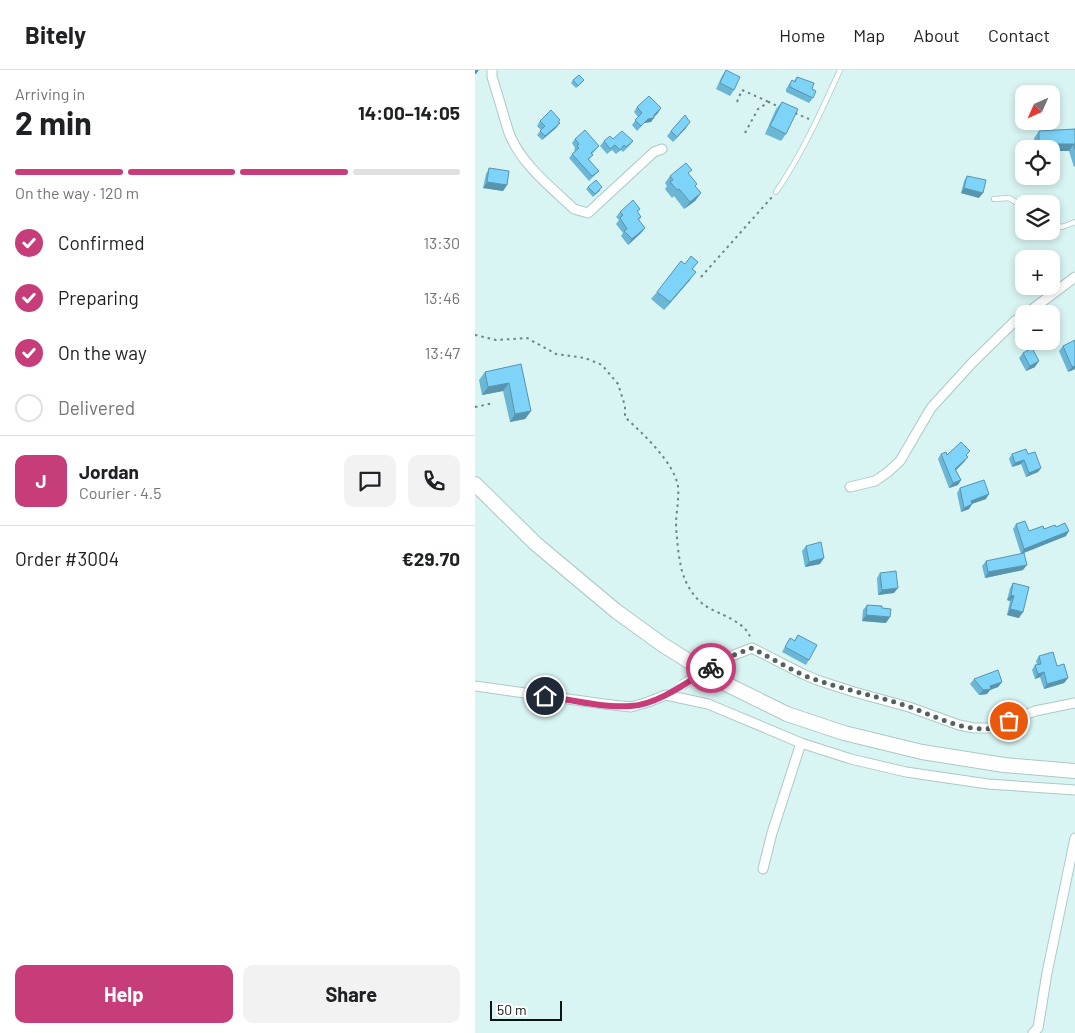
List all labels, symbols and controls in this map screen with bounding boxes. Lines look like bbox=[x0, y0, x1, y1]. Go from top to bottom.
text: Bitely bbox=[25, 20, 86, 49]
text: Home bbox=[779, 24, 825, 46]
text: Map bbox=[853, 24, 885, 46]
text: About bbox=[913, 24, 960, 46]
text: Contact bbox=[988, 24, 1050, 46]
text: Arriving in bbox=[15, 84, 85, 103]
north arrow bbox=[1015, 85, 1060, 130]
map controls bbox=[1015, 85, 1060, 350]
text: 14:00–14:05 bbox=[358, 101, 460, 124]
text: 2 min bbox=[15, 103, 92, 141]
button: locate bbox=[1015, 140, 1060, 185]
text: On the way · 120 m bbox=[15, 183, 139, 202]
button: layers bbox=[1015, 195, 1060, 240]
icon: check bbox=[15, 229, 43, 257]
text: Confirmed bbox=[58, 231, 145, 254]
text: 13:30 bbox=[423, 233, 460, 252]
button: + bbox=[1015, 250, 1060, 295]
icon: check bbox=[15, 284, 43, 312]
text: Preparing bbox=[58, 286, 139, 309]
text: 13:46 bbox=[424, 288, 460, 307]
button: − bbox=[1015, 305, 1060, 350]
icon: check bbox=[15, 339, 43, 367]
text: On the way bbox=[58, 341, 147, 364]
text: 13:47 bbox=[425, 343, 460, 362]
text: Delivered bbox=[58, 396, 135, 419]
button: chat bbox=[344, 455, 396, 507]
button: phone bbox=[408, 455, 460, 507]
text: Jordan bbox=[79, 460, 139, 483]
text: J bbox=[35, 469, 47, 492]
text: Courier · 4.5 bbox=[79, 483, 162, 502]
text: Order #3004 bbox=[15, 547, 119, 570]
text: €29.70 bbox=[402, 547, 460, 570]
courier bbox=[686, 643, 736, 693]
icon: bike bbox=[697, 654, 725, 682]
pin bbox=[524, 675, 566, 717]
icon: home bbox=[531, 682, 559, 710]
pin bbox=[988, 700, 1030, 742]
icon: bag bbox=[995, 707, 1023, 735]
button: Help bbox=[15, 965, 233, 1023]
button: Share bbox=[243, 965, 460, 1023]
scale bar bbox=[490, 998, 563, 1021]
text: 50 m bbox=[497, 1001, 526, 1018]

